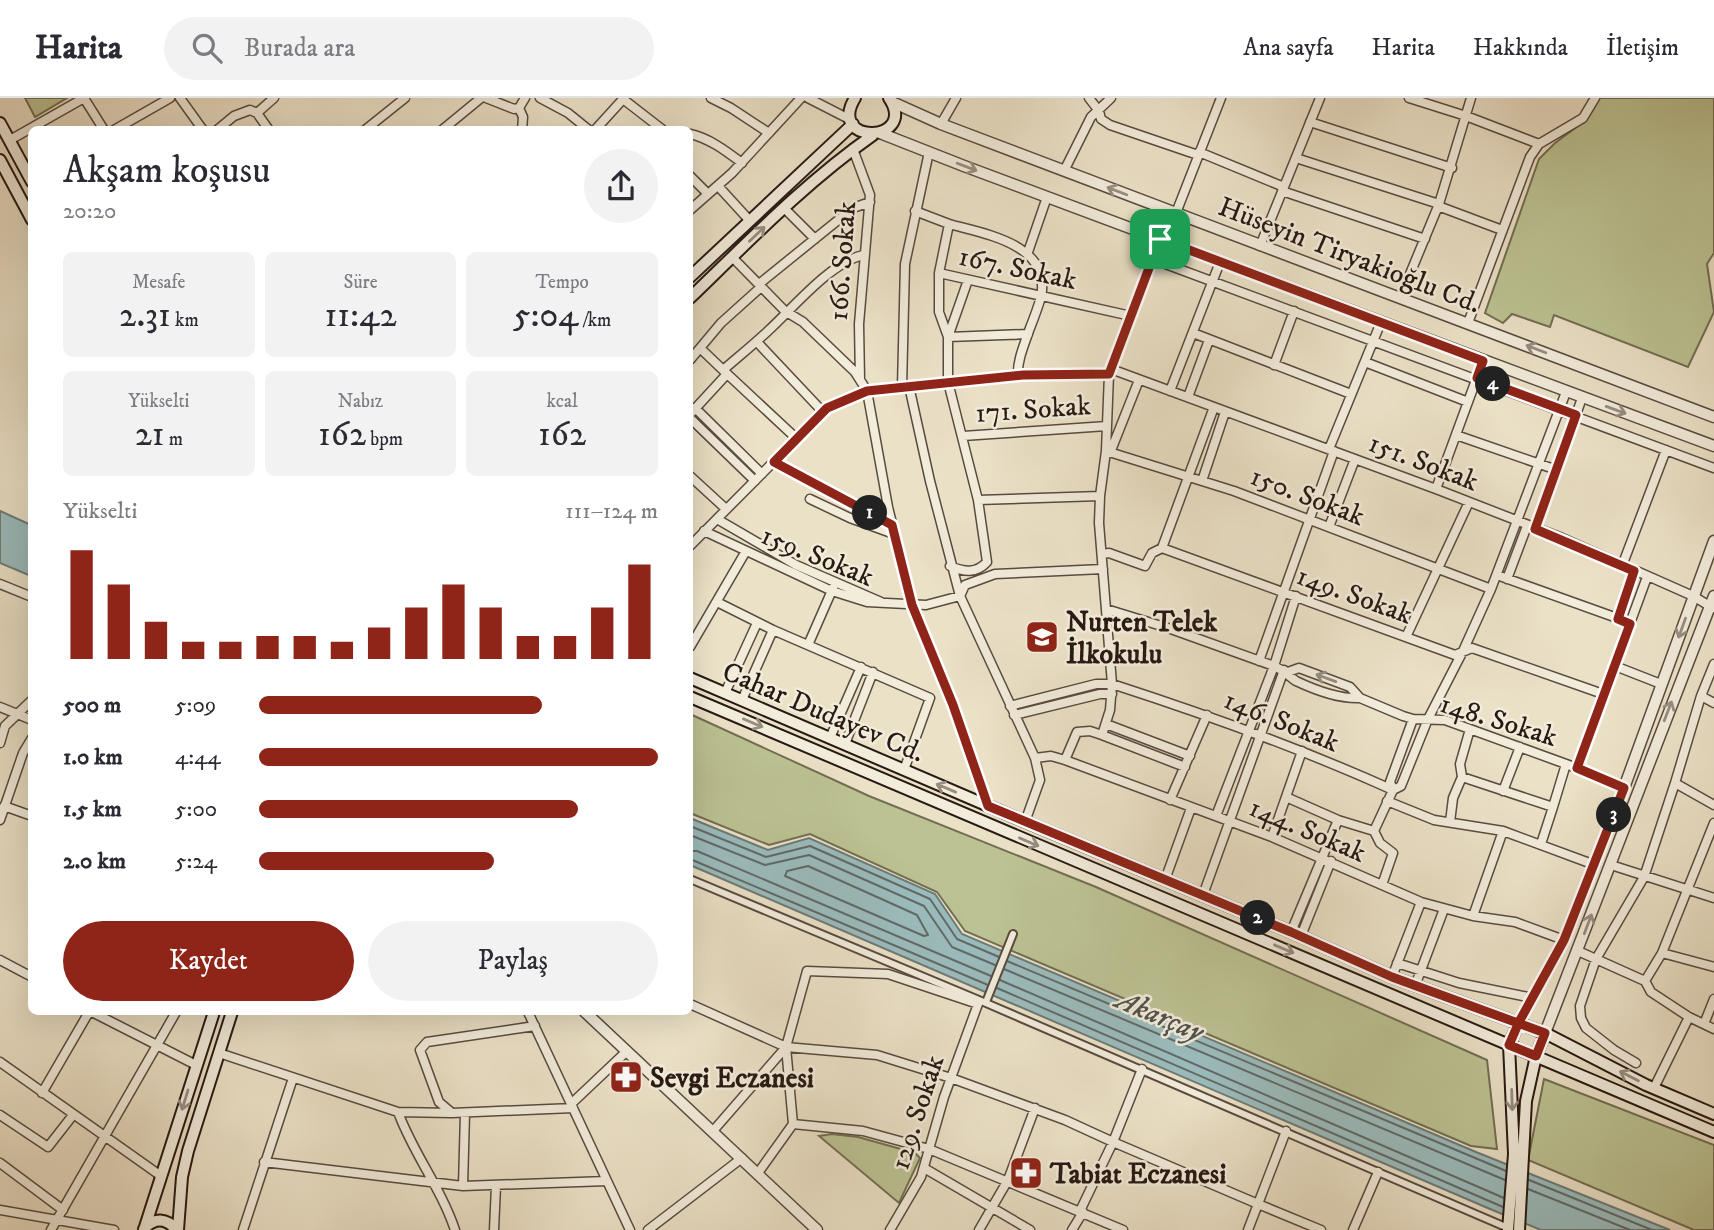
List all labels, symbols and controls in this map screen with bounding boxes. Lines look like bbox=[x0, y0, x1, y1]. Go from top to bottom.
search box bbox=[164, 17, 654, 80]
text: Harita bbox=[35, 28, 122, 69]
icon: search bbox=[188, 29, 226, 67]
text: Burada ara bbox=[244, 32, 355, 65]
text: Ana sayfa bbox=[1243, 33, 1334, 63]
text: Harita bbox=[1372, 33, 1435, 63]
text: Hakkında bbox=[1473, 33, 1568, 63]
text: İletişim bbox=[1606, 33, 1679, 63]
text: Akşam koşusu bbox=[63, 147, 271, 195]
button: share bbox=[584, 149, 658, 223]
one-way arrow bbox=[955, 162, 977, 175]
one-way arrow bbox=[1106, 183, 1128, 196]
street label: Hüseyin Tiryakioğlu Cd. bbox=[1213, 189, 1486, 322]
text: 20:20 bbox=[63, 197, 116, 226]
street label: 166. Sokak bbox=[821, 200, 864, 322]
pin bbox=[1130, 209, 1190, 269]
icon: arrive bbox=[1141, 220, 1179, 258]
one-way arrow bbox=[748, 225, 765, 242]
street label: 167. Sokak bbox=[955, 239, 1080, 298]
text: Mesafe bbox=[132, 271, 185, 294]
text: Süre bbox=[343, 271, 378, 294]
text: Tempo bbox=[535, 271, 589, 294]
text: 2.31 bbox=[119, 294, 171, 338]
text: 11:42 bbox=[324, 294, 397, 338]
text: 5:04 bbox=[513, 294, 578, 338]
text: km bbox=[171, 309, 199, 332]
text: /km bbox=[578, 309, 611, 332]
one-way arrow bbox=[1525, 341, 1547, 354]
pin: 4 bbox=[1476, 366, 1510, 402]
text: 4 bbox=[1487, 372, 1498, 395]
street label: 171. Sokak bbox=[974, 388, 1092, 431]
text: Yükselti bbox=[128, 390, 190, 413]
text: Nabız bbox=[338, 390, 383, 413]
text: kcal bbox=[547, 390, 578, 413]
one-way arrow bbox=[1604, 405, 1626, 418]
text: 21 bbox=[135, 413, 165, 457]
text: 162 bbox=[318, 413, 366, 457]
text: 162 bbox=[538, 413, 586, 457]
street label: 151. Sokak bbox=[1364, 425, 1483, 499]
text: m bbox=[165, 428, 183, 451]
text: bpm bbox=[366, 428, 403, 451]
street label: 150. Sokak bbox=[1245, 459, 1370, 534]
pin: 1 bbox=[852, 496, 888, 530]
text: Yükselti bbox=[63, 497, 137, 526]
text: 111–124 m bbox=[565, 497, 658, 526]
text: 1 bbox=[866, 501, 873, 524]
street label: 159. Sokak bbox=[756, 518, 879, 595]
street label: 149. Sokak bbox=[1292, 558, 1417, 633]
place label: Nurten Telek İlkokulu bbox=[1066, 605, 1218, 672]
one-way arrow bbox=[1674, 617, 1687, 639]
school or university icon: Nurten Telek İlkokulu bbox=[1023, 618, 1061, 656]
street label: Cahar Dudayev Cd. bbox=[717, 654, 930, 771]
one-way arrow bbox=[1315, 671, 1337, 683]
street label: 146. Sokak bbox=[1219, 682, 1344, 760]
street label: 148. Sokak bbox=[1436, 686, 1562, 755]
text: 500 m bbox=[63, 691, 121, 720]
text: 5:09 bbox=[175, 691, 216, 720]
one-way arrow bbox=[1663, 700, 1676, 722]
one-way arrow bbox=[741, 717, 763, 730]
text: 1.0 km bbox=[63, 743, 123, 772]
text: 4:44 bbox=[175, 743, 221, 772]
one-way arrow bbox=[936, 781, 958, 794]
street label: 144. Sokak bbox=[1244, 790, 1371, 871]
text: 1.5 km bbox=[63, 795, 122, 824]
text: 5:00 bbox=[175, 795, 217, 824]
pin: 3 bbox=[1596, 798, 1632, 832]
text: 3 bbox=[1610, 803, 1617, 826]
one-way arrow bbox=[1018, 836, 1039, 849]
text: 2.0 km bbox=[63, 847, 126, 876]
text: 5:24 bbox=[175, 847, 217, 876]
pin: 2 bbox=[1240, 900, 1276, 936]
text: 2 bbox=[1253, 906, 1262, 929]
one-way arrow bbox=[1583, 913, 1596, 935]
button: Kaydet bbox=[63, 921, 354, 1001]
button: Paylaş bbox=[368, 921, 658, 1001]
one-way arrow bbox=[1273, 943, 1294, 956]
water label: Akarçay bbox=[1108, 980, 1211, 1052]
street label: 129. Sokak bbox=[882, 1051, 952, 1174]
pharmacy icon: Sevgi Eczanesi bbox=[607, 1058, 645, 1096]
place label: Sevgi Eczanesi bbox=[650, 1061, 814, 1096]
one-way arrow bbox=[1619, 1069, 1640, 1083]
one-way arrow bbox=[178, 1088, 191, 1110]
one-way arrow bbox=[1505, 1088, 1518, 1111]
pharmacy icon: Tabiat Eczanesi bbox=[1007, 1154, 1045, 1192]
place label: Tabiat Eczanesi bbox=[1049, 1157, 1226, 1192]

